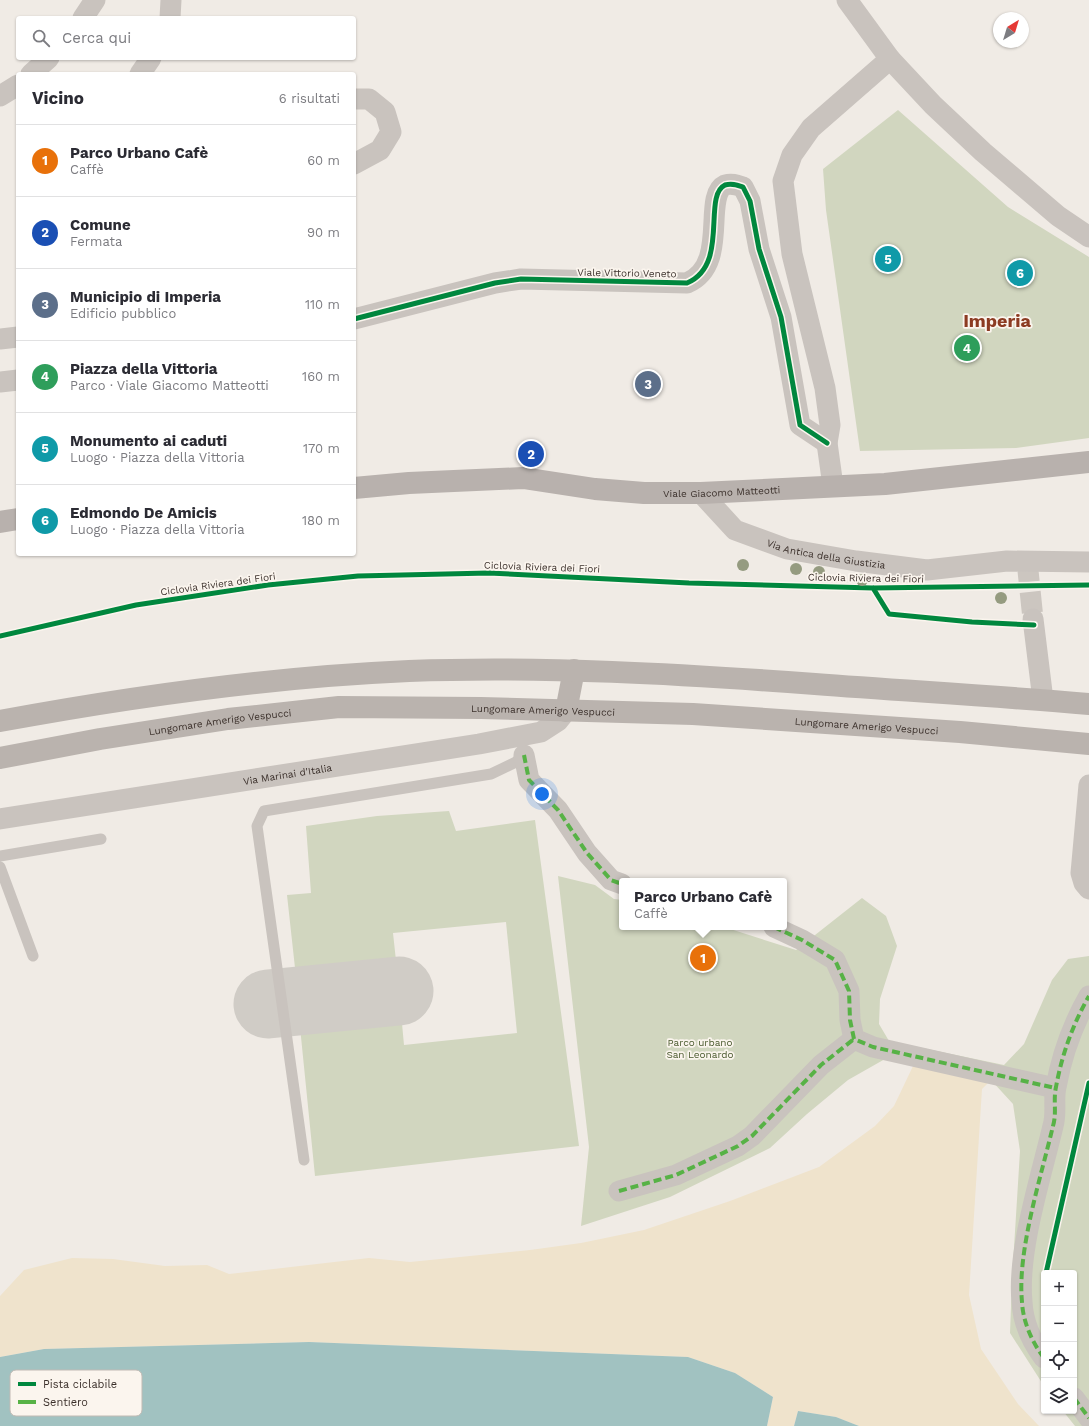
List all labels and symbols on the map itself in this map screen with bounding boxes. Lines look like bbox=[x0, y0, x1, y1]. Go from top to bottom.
north arrow bbox=[993, 12, 1029, 48]
pin: 5 bbox=[875, 244, 901, 274]
pin: 6 bbox=[1007, 258, 1033, 288]
street label: Viale Vittorio Veneto bbox=[577, 267, 677, 279]
district label: Imperia bbox=[963, 310, 1031, 331]
pin: 4 bbox=[954, 333, 980, 363]
pin: 3 bbox=[635, 369, 661, 399]
pin: 2 bbox=[518, 439, 544, 469]
street label: Viale Giacomo Matteotti bbox=[663, 484, 780, 499]
street label: Via Antica della Giustizia bbox=[765, 537, 886, 570]
street label: Ciclovia Riviera dei Fiori bbox=[484, 559, 600, 575]
street label: Ciclovia Riviera dei Fiori bbox=[160, 570, 276, 598]
street label: Ciclovia Riviera dei Fiori bbox=[808, 571, 924, 585]
street label: Lungomare Amerigo Vespucci bbox=[471, 702, 615, 717]
street label: Lungomare Amerigo Vespucci bbox=[148, 707, 292, 737]
street label: Lungomare Amerigo Vespucci bbox=[794, 715, 939, 736]
street label: Via Marinai d'Italia bbox=[242, 762, 333, 786]
your location bbox=[532, 784, 552, 804]
pin: 1 bbox=[690, 943, 716, 973]
park label: Parco urbano San Leonardo bbox=[666, 1037, 734, 1060]
legend bbox=[10, 1370, 142, 1416]
text: Pista ciclabile bbox=[43, 1378, 117, 1391]
text: Sentiero bbox=[43, 1396, 88, 1409]

